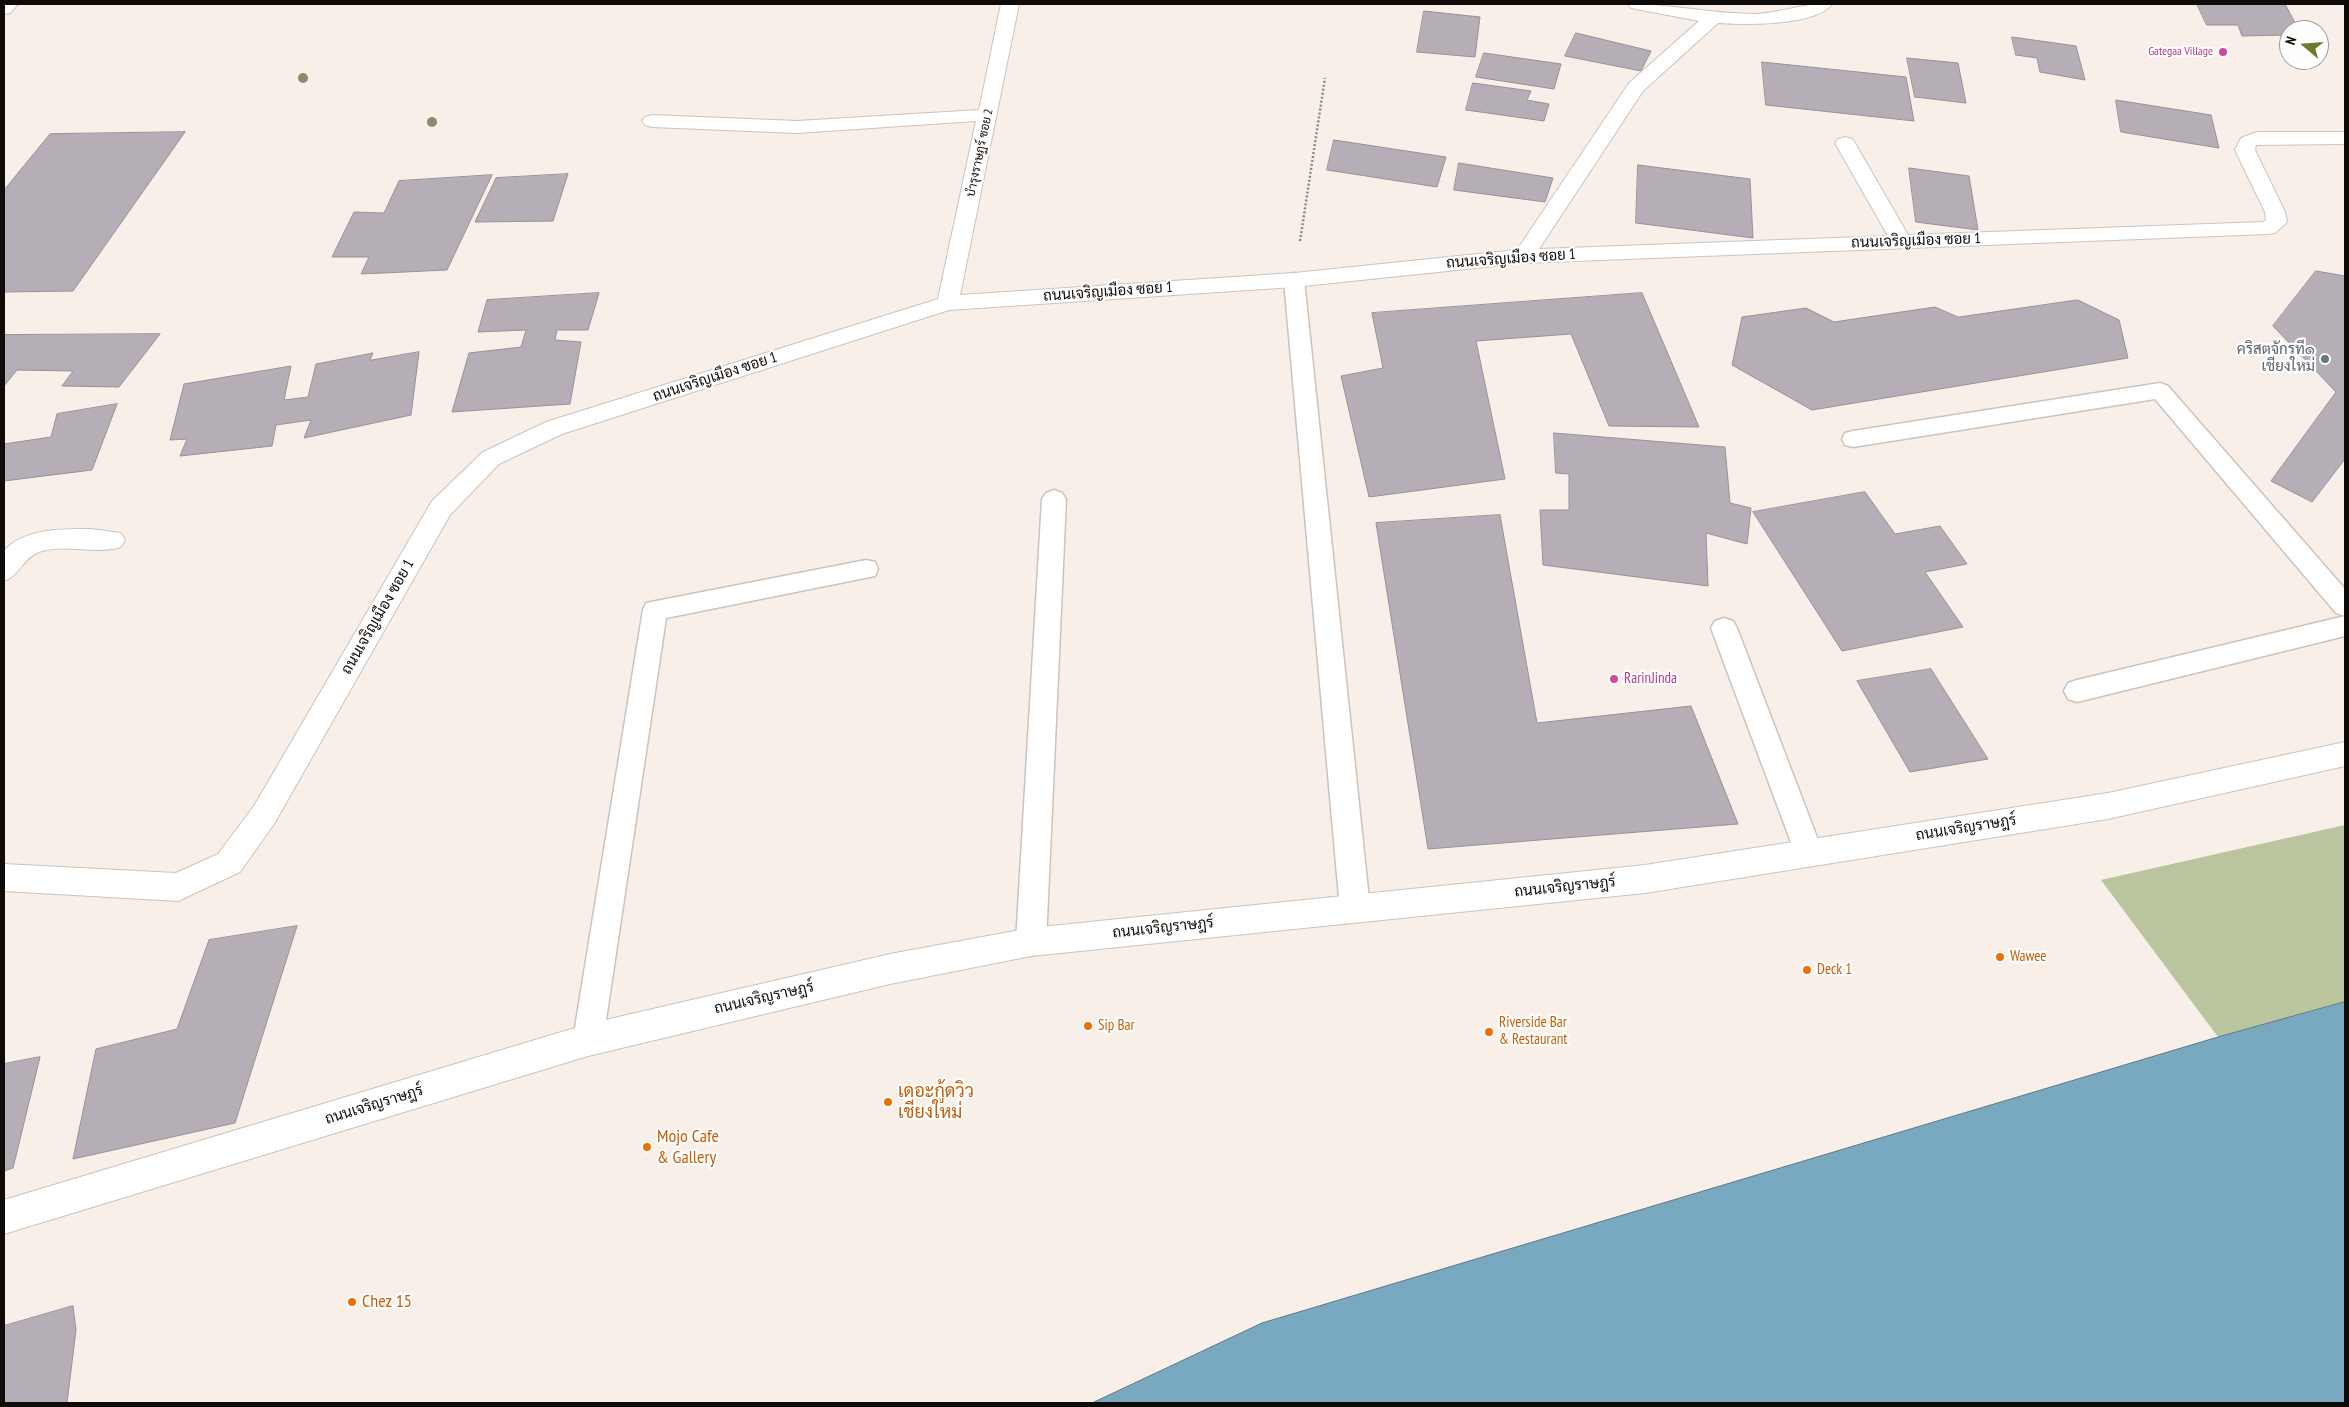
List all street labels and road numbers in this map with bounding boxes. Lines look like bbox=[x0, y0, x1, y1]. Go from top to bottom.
street label: บำรุงราษฏร์ ซอย 2 bbox=[964, 108, 996, 198]
street label: ถนนเจริญเมือง ซอย 1 bbox=[1851, 230, 1981, 252]
street label: ถนนเจริญเมือง ซอย 1 bbox=[1446, 245, 1576, 273]
street label: ถนนเจริญเมือง ซอย 1 bbox=[1043, 278, 1173, 306]
street label: ถนนเจริญเมือง ซอย 1 bbox=[651, 348, 779, 406]
street label: ถนนเจริญเมือง ซอย 1 bbox=[338, 556, 418, 678]
street label: ถนนเจริญราษฎร์ bbox=[1914, 811, 2018, 845]
street label: ถนนเจริญราษฎร์ bbox=[1514, 873, 1616, 901]
street label: ถนนเจริญราษฎร์ bbox=[1112, 914, 1214, 942]
street label: ถนนเจริญราษฎร์ bbox=[712, 978, 816, 1018]
street label: ถนนเจริญราษฎร์ bbox=[323, 1082, 425, 1128]

